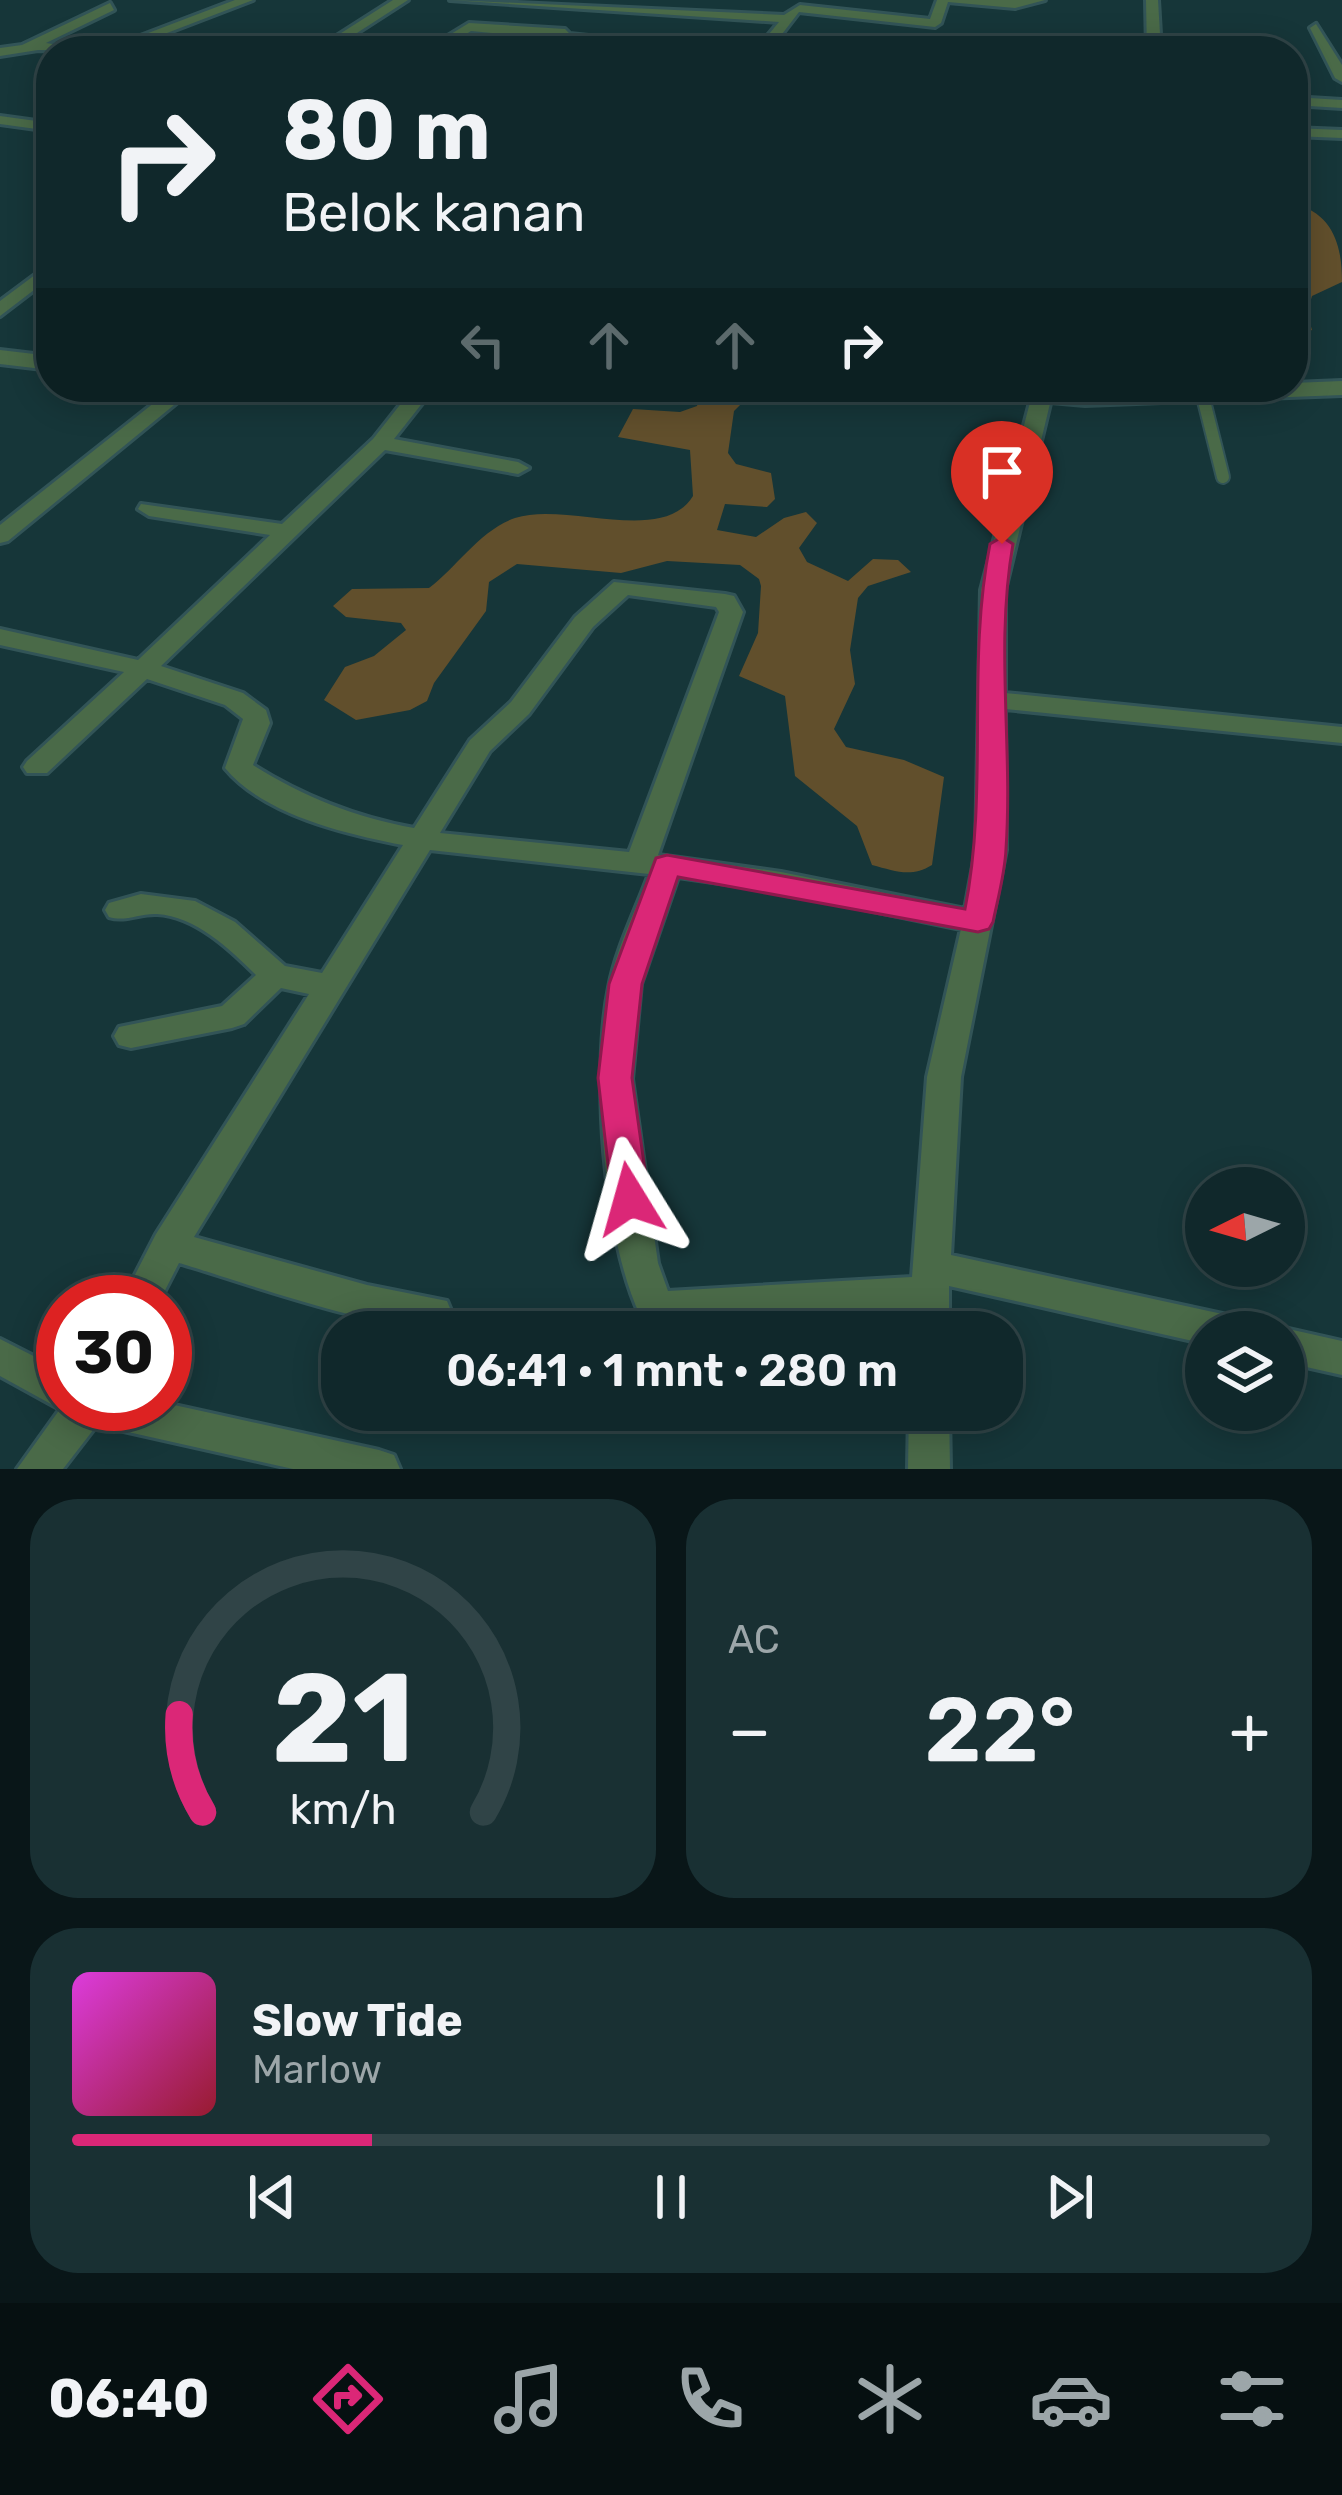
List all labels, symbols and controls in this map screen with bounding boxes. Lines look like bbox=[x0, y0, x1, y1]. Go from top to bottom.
text: 80 m bbox=[282, 80, 491, 180]
icon: right bbox=[84, 84, 240, 240]
text: Belok kanan bbox=[282, 181, 585, 245]
icon: left bbox=[450, 312, 516, 378]
icon: ahead bbox=[576, 312, 642, 378]
icon: ahead bbox=[702, 312, 768, 378]
icon: right bbox=[828, 312, 894, 378]
pin bbox=[951, 421, 1053, 544]
icon: arrive bbox=[969, 439, 1035, 505]
position arrow bbox=[567, 1136, 693, 1262]
north arrow bbox=[1185, 1167, 1305, 1287]
map controls bbox=[1185, 1167, 1305, 1431]
speed limit sign: 30 bbox=[36, 1275, 192, 1431]
button: layers bbox=[1185, 1311, 1305, 1431]
text: 06:41 · 1 mnt · 280 m bbox=[446, 1344, 898, 1397]
text: AC bbox=[728, 1617, 780, 1663]
text: 21 bbox=[271, 1644, 415, 1792]
text: 22° bbox=[925, 1677, 1075, 1784]
text: − bbox=[728, 1691, 771, 1770]
text: + bbox=[1229, 1691, 1270, 1770]
text: km/h bbox=[289, 1783, 397, 1834]
text: Slow Tide bbox=[252, 1994, 463, 2047]
text: Marlow bbox=[252, 2047, 382, 2093]
icon: previous bbox=[239, 2164, 305, 2230]
icon: pause bbox=[638, 2164, 704, 2230]
icon: next bbox=[1037, 2164, 1103, 2230]
icon: directions bbox=[306, 2357, 390, 2441]
icon: music bbox=[487, 2357, 571, 2441]
icon: phone bbox=[668, 2357, 752, 2441]
icon: climate bbox=[848, 2357, 932, 2441]
icon: car bbox=[1029, 2357, 1113, 2441]
icon: filters bbox=[1210, 2357, 1294, 2441]
text: 06:40 bbox=[48, 2367, 210, 2431]

